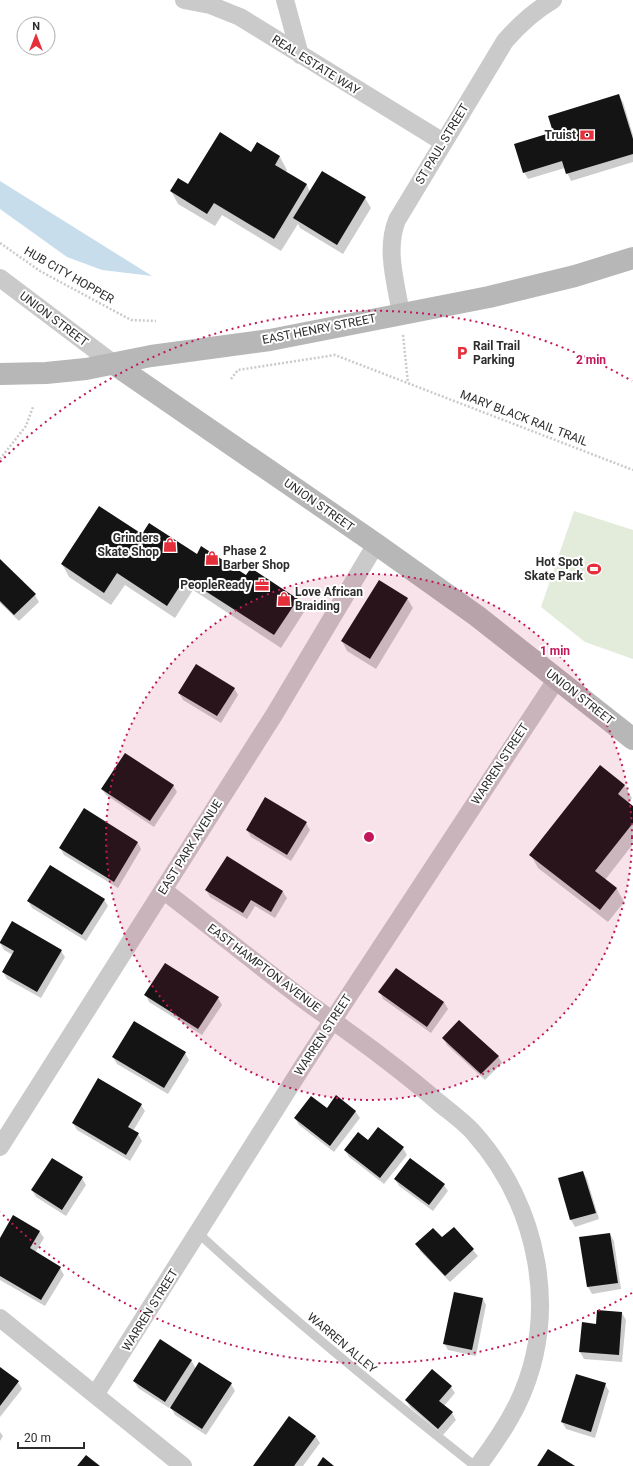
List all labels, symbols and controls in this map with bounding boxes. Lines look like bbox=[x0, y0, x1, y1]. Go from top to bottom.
north arrow bbox=[16, 16, 56, 56]
text: N bbox=[32, 20, 40, 33]
street label: REAL ESTATE WAY bbox=[269, 32, 363, 98]
street label: ST PAUL STREET bbox=[412, 101, 472, 187]
bank icon: Truist bbox=[579, 127, 595, 143]
place label: Truist bbox=[544, 128, 576, 142]
street label: HUB CITY HOPPER bbox=[22, 244, 117, 307]
street label: UNION STREET bbox=[17, 289, 91, 349]
street label: EAST HENRY STREET bbox=[261, 311, 377, 347]
place label: Rail Trail Parking bbox=[473, 339, 520, 367]
parking icon: Rail Trail Parking bbox=[454, 345, 470, 361]
text: 2 min bbox=[576, 353, 606, 367]
street label: MARY BLACK RAIL TRAIL bbox=[458, 387, 590, 449]
street label: UNION STREET bbox=[281, 476, 357, 534]
place label: Grinders Skate Shop bbox=[98, 531, 159, 559]
shop icon: Grinders Skate Shop bbox=[162, 537, 178, 553]
place label: Phase 2 Barber Shop bbox=[223, 544, 290, 572]
shop icon: Phase 2 Barber Shop bbox=[204, 550, 220, 566]
place label: Hot Spot Skate Park bbox=[524, 555, 584, 583]
sports icon: Hot Spot Skate Park bbox=[586, 561, 602, 577]
office icon: PeopleReady bbox=[254, 577, 270, 593]
place label: PeopleReady bbox=[180, 578, 252, 592]
place label: Love African Braiding bbox=[295, 585, 363, 613]
shop icon: Love African Braiding bbox=[276, 591, 292, 607]
text: 1 min bbox=[540, 644, 570, 658]
street label: UNION STREET bbox=[543, 666, 617, 728]
street label: WARREN STREET bbox=[469, 721, 531, 807]
street label: EAST PARK AVENUE bbox=[155, 797, 225, 897]
centre of rings bbox=[362, 830, 376, 844]
street label: EAST HAMPTON AVENUE bbox=[205, 921, 323, 1015]
street label: WARREN STREET bbox=[292, 992, 354, 1078]
street label: WARREN STREET bbox=[119, 1266, 181, 1354]
street label: WARREN ALLEY bbox=[305, 1310, 380, 1377]
scale bar bbox=[18, 1424, 84, 1450]
text: 20 m bbox=[24, 1431, 51, 1445]

